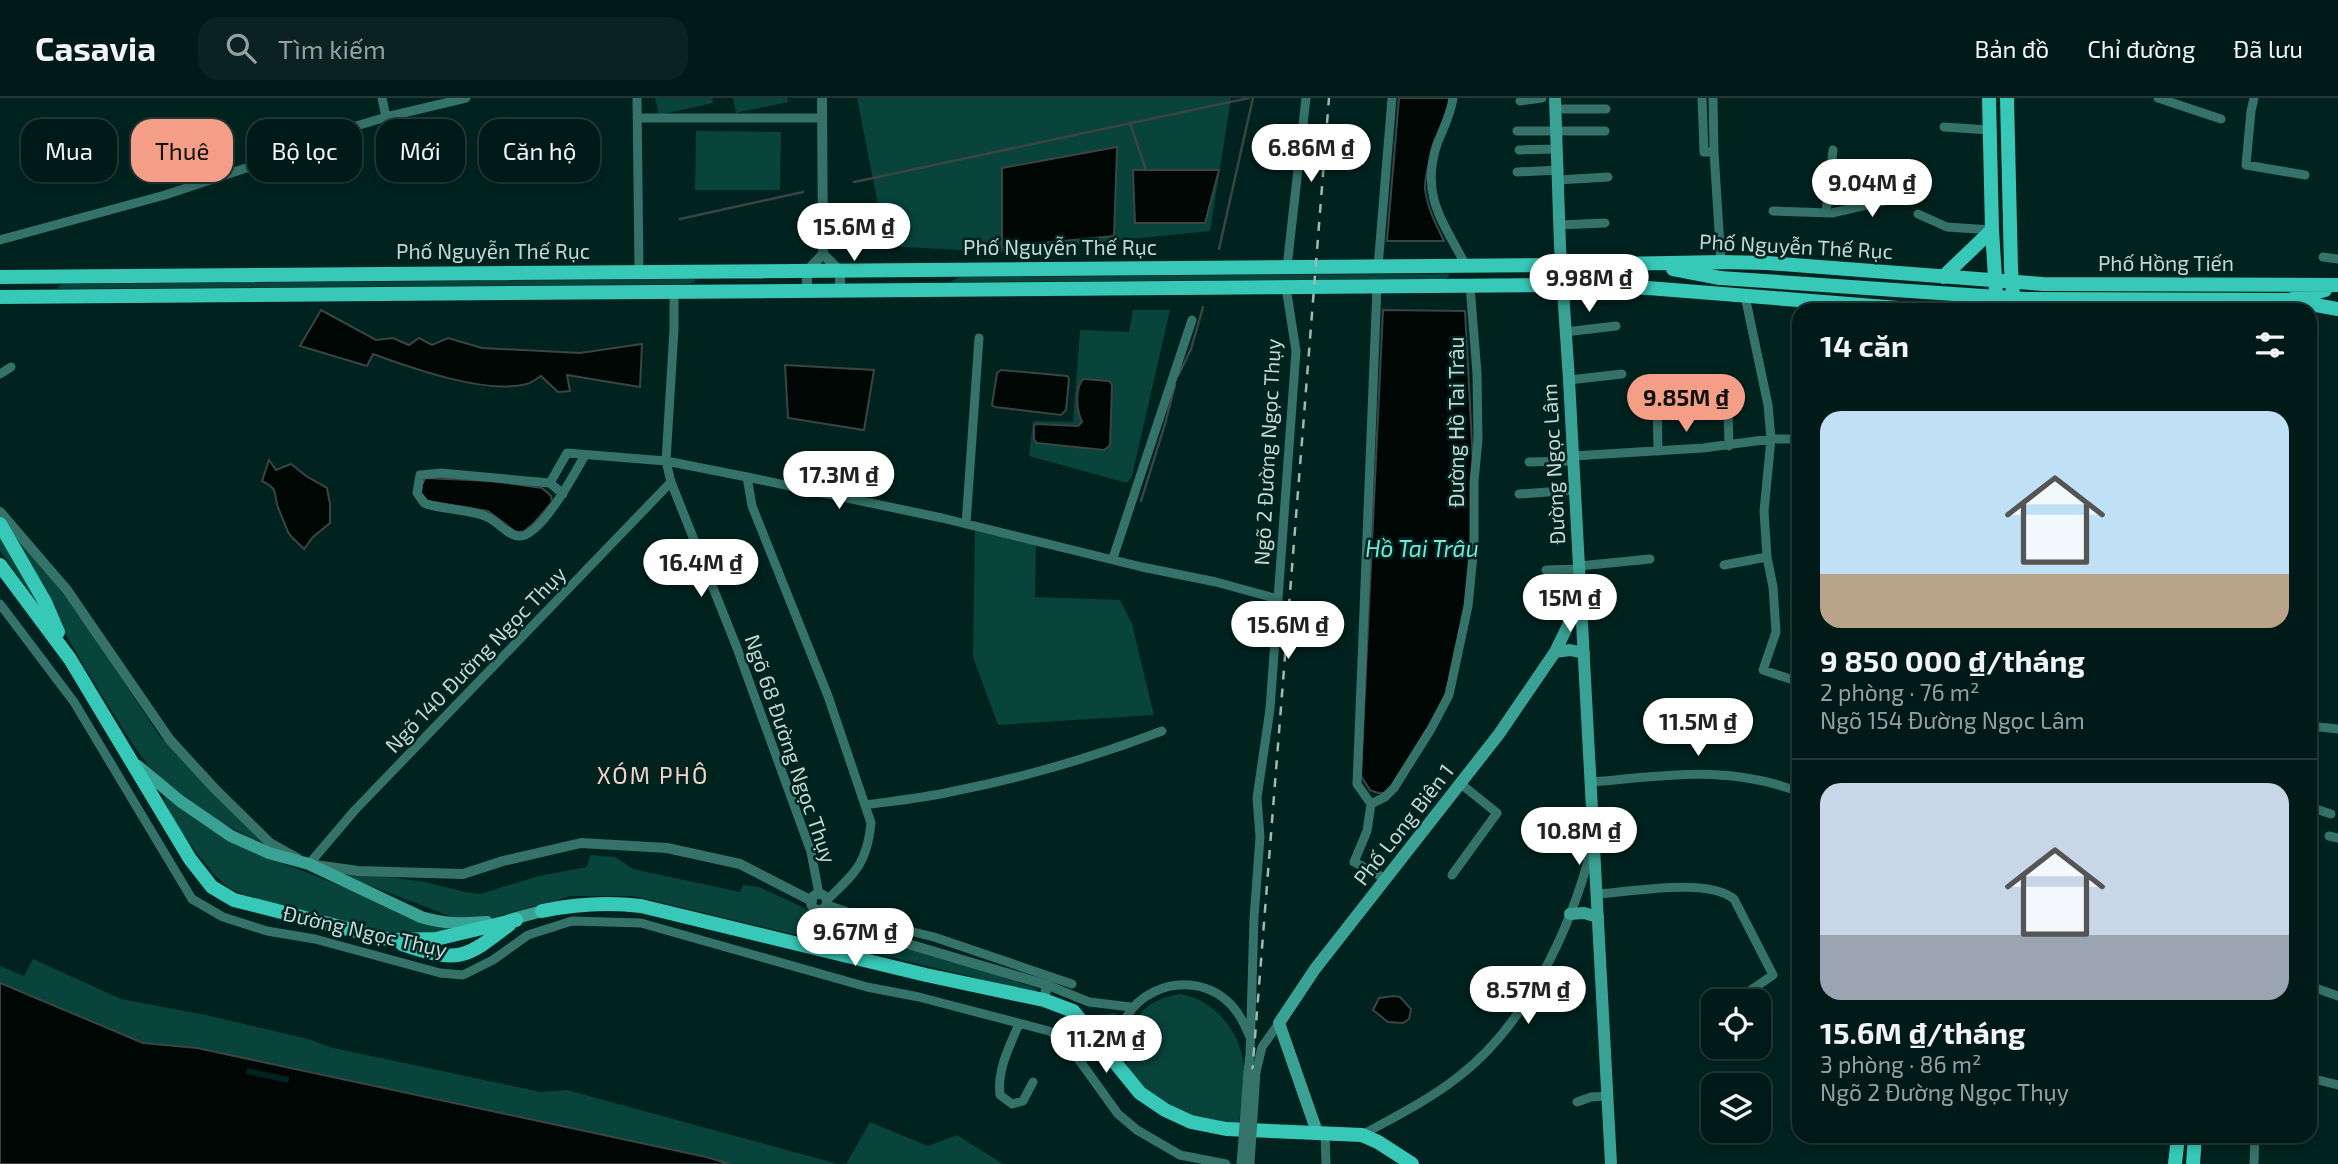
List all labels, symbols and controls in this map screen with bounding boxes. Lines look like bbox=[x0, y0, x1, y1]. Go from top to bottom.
search box bbox=[198, 17, 688, 80]
text: Casavia bbox=[35, 28, 156, 68]
icon: search bbox=[222, 29, 260, 67]
text: Tìm kiếm bbox=[278, 33, 386, 64]
text: Bản đồ bbox=[1975, 34, 2049, 63]
text: Chỉ đường bbox=[2087, 34, 2195, 63]
text: Đã lưu bbox=[2233, 34, 2303, 63]
chip: Mua bbox=[21, 119, 117, 182]
chip: Thuê bbox=[131, 119, 233, 182]
chip: Bộ lọc bbox=[247, 119, 362, 182]
chip: Mới bbox=[376, 119, 465, 182]
chip: Căn hộ bbox=[479, 119, 600, 182]
pin: 6.86M ₫ bbox=[1246, 125, 1376, 184]
text: 6.86M ₫ bbox=[1268, 133, 1354, 161]
pin: 9.04M ₫ bbox=[1807, 159, 1937, 219]
text: 9.04M ₫ bbox=[1828, 168, 1916, 196]
pin: 15.6M ₫ bbox=[789, 204, 919, 263]
text: 15.6M ₫ bbox=[813, 212, 895, 240]
street label: Phố Nguyễn Thế Rục bbox=[1699, 228, 1894, 263]
street label: Phố Nguyễn Thế Rục bbox=[963, 234, 1157, 259]
street label: Phố Nguyễn Thế Rục bbox=[396, 238, 590, 263]
street label: Phố Hồng Tiến bbox=[2098, 250, 2234, 275]
pin: 9.98M ₫ bbox=[1524, 254, 1654, 314]
text: 9.98M ₫ bbox=[1546, 263, 1632, 291]
icon: filters bbox=[2251, 326, 2289, 364]
text: 14 căn bbox=[1820, 327, 1909, 363]
street label: Đường Hồ Tai Trâu bbox=[1443, 337, 1468, 507]
street label: Ngõ 2 Đường Ngọc Thụy bbox=[1248, 338, 1285, 566]
pin: 9.85M ₫ bbox=[1621, 374, 1751, 434]
street label: Đường Ngọc Lâm bbox=[1536, 383, 1569, 545]
text: 9.85M ₫ bbox=[1643, 383, 1729, 411]
pin: 17.3M ₫ bbox=[774, 452, 904, 511]
icon: home bbox=[1992, 457, 2118, 583]
text: 17.3M ₫ bbox=[799, 460, 879, 488]
water label: Hồ Tai Trâu bbox=[1365, 534, 1479, 562]
pin: 16.4M ₫ bbox=[636, 540, 766, 599]
text: 16.4M ₫ bbox=[659, 548, 743, 576]
street label: Ngõ 140 Đường Ngọc Thụy bbox=[379, 561, 571, 757]
pin: 15M ₫ bbox=[1521, 574, 1619, 634]
text: 15M ₫ bbox=[1539, 583, 1601, 611]
pin: 15.6M ₫ bbox=[1223, 602, 1353, 661]
text: 15.6M ₫ bbox=[1247, 610, 1329, 638]
street label: Ngõ 68 Đường Ngọc Thụy bbox=[741, 631, 842, 866]
text: 9 850 000 ₫/tháng bbox=[1820, 642, 2085, 678]
text: 2 phòng · 76 m² bbox=[1820, 678, 1979, 706]
pin: 11.5M ₫ bbox=[1633, 698, 1763, 758]
text: Ngõ 154 Đường Ngọc Lâm bbox=[1820, 706, 2085, 734]
text: 11.5M ₫ bbox=[1659, 707, 1737, 735]
street label: Phố Long Biên 1 bbox=[1348, 758, 1458, 890]
district label: XÓM PHÔ bbox=[597, 761, 709, 789]
pin: 10.8M ₫ bbox=[1514, 808, 1644, 867]
text: 10.8M ₫ bbox=[1537, 816, 1621, 844]
icon: home bbox=[1992, 829, 2118, 955]
street label: Đường Ngọc Thụy bbox=[281, 899, 450, 962]
pin: 9.67M ₫ bbox=[790, 908, 920, 968]
text: 9.67M ₫ bbox=[813, 917, 897, 945]
pin: 8.57M ₫ bbox=[1463, 967, 1593, 1026]
text: 8.57M ₫ bbox=[1486, 975, 1570, 1003]
map controls bbox=[1701, 989, 1771, 1143]
button: locate bbox=[1701, 989, 1771, 1059]
text: 15.6M ₫/tháng bbox=[1820, 1014, 2025, 1050]
pin: 11.2M ₫ bbox=[1041, 1016, 1171, 1075]
text: 11.2M ₫ bbox=[1067, 1024, 1145, 1052]
text: 3 phòng · 86 m² bbox=[1820, 1050, 1981, 1078]
button: layers bbox=[1701, 1073, 1771, 1143]
text: Ngõ 2 Đường Ngọc Thụy bbox=[1820, 1078, 2069, 1106]

